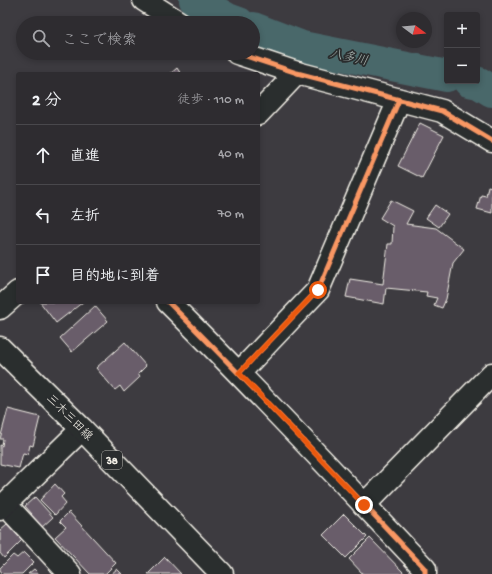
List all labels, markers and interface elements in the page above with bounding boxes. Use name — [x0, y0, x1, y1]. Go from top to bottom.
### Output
north arrow — [396, 12, 432, 48]
map controls — [444, 12, 480, 84]
button: + — [444, 12, 480, 48]
search box — [16, 16, 260, 60]
icon: search — [30, 27, 52, 49]
text: ここで検索 — [62, 32, 137, 50]
water label: 八多川 — [328, 46, 369, 70]
button: − — [444, 48, 480, 84]
text: 2 分 — [32, 92, 61, 112]
text: 徒歩 · 110 m — [178, 93, 244, 108]
icon: ahead — [32, 144, 54, 166]
text: 40 m — [218, 147, 244, 162]
text: 直進 — [70, 148, 100, 166]
icon: left — [32, 204, 54, 226]
text: 70 m — [218, 207, 244, 222]
text: 左折 — [70, 208, 100, 226]
icon: arrive — [32, 264, 54, 286]
text: 目的地に到着 — [70, 268, 160, 286]
route start — [309, 281, 327, 299]
street label: 三木三田線 — [42, 392, 95, 445]
road number: 38 — [102, 451, 122, 469]
route end — [355, 496, 373, 514]

